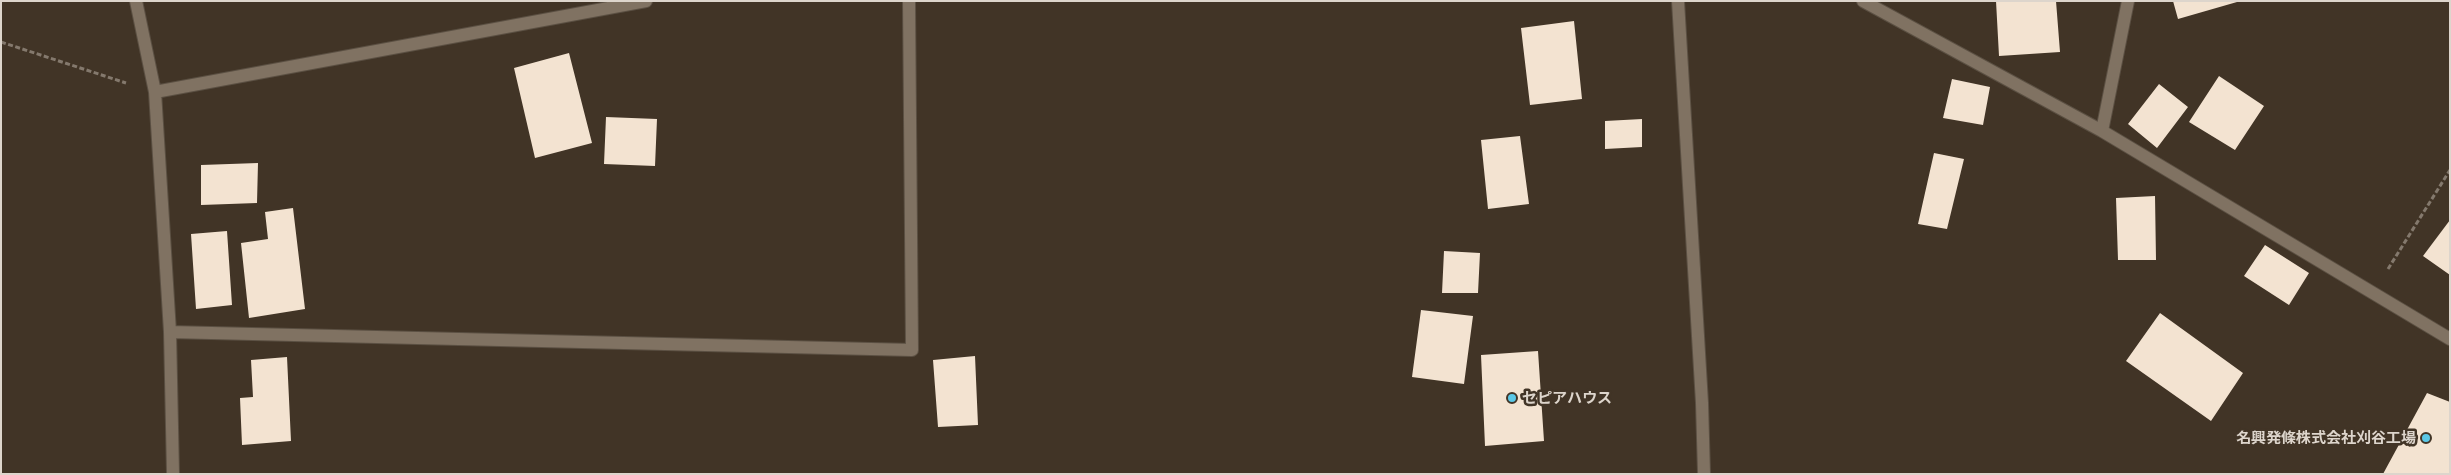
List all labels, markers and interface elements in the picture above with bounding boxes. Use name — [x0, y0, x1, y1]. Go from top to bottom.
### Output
place label: セピアハウス — [1522, 389, 1612, 407]
marker: セピアハウス — [1506, 392, 1518, 404]
place label: 名興発條株式会社刈谷工場 — [2236, 429, 2416, 447]
marker: 名興発條株式会社刈谷工場 — [2420, 432, 2432, 444]

